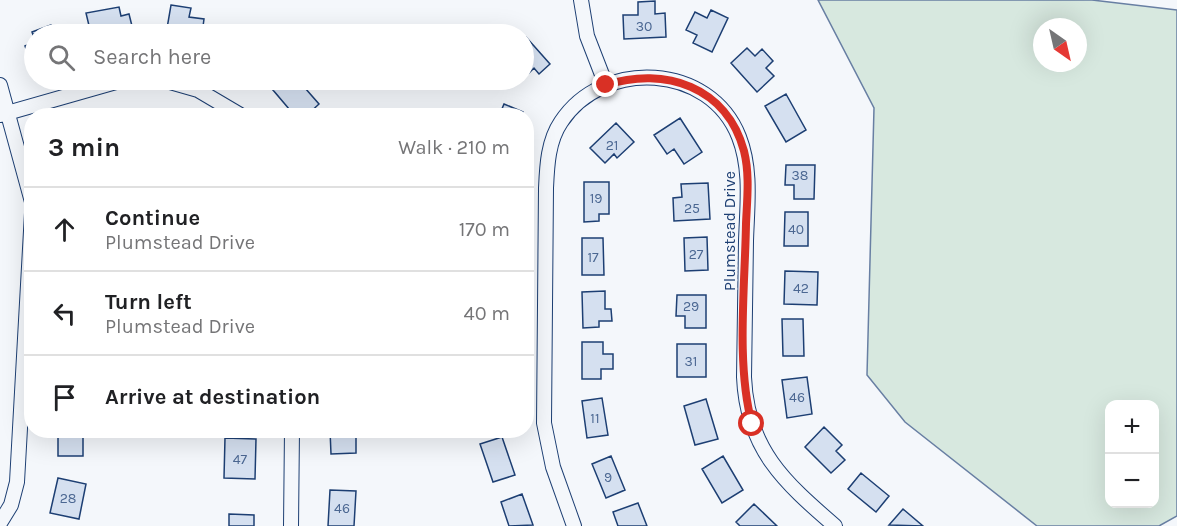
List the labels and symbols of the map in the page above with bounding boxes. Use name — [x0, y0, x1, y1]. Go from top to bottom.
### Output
house number: 30 — [636, 18, 652, 35]
north arrow — [1033, 18, 1087, 72]
route end — [592, 71, 618, 97]
house number: 21 — [606, 137, 618, 154]
house number: 38 — [792, 167, 808, 184]
street label: Plumstead Drive — [720, 171, 739, 291]
house number: 19 — [590, 190, 602, 207]
house number: 25 — [684, 200, 700, 217]
house number: 40 — [788, 221, 804, 238]
house number: 27 — [689, 246, 704, 263]
house number: 17 — [587, 249, 599, 266]
house number: 42 — [793, 280, 809, 297]
house number: 29 — [683, 298, 699, 315]
house number: 31 — [685, 353, 697, 370]
house number: 46 — [789, 389, 805, 406]
house number: 11 — [590, 410, 600, 427]
route start — [738, 410, 764, 436]
house number: 47 — [233, 451, 248, 468]
house number: 9 — [604, 469, 612, 486]
house number: 28 — [60, 490, 76, 507]
house number: 46 — [334, 500, 350, 517]

